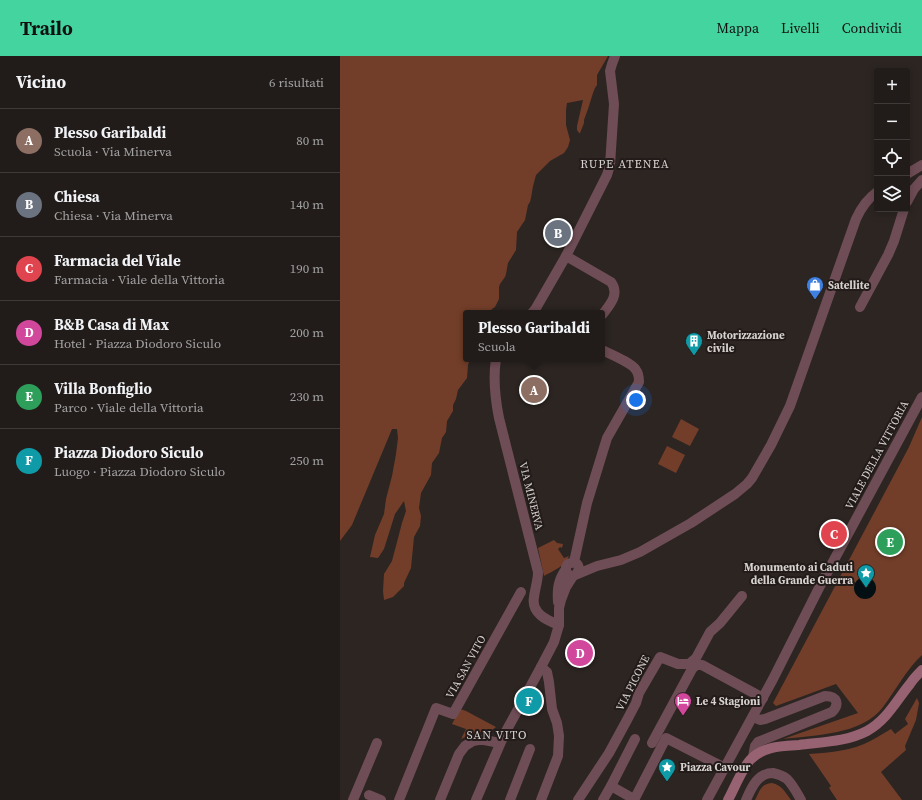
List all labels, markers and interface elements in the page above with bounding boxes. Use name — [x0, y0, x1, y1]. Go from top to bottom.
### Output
text: Trailo — [20, 15, 73, 41]
text: Mappa — [717, 18, 759, 38]
text: Livelli — [781, 18, 820, 38]
text: Condividi — [842, 18, 902, 38]
map controls — [874, 68, 910, 212]
button: + — [874, 68, 910, 104]
text: Vicino — [16, 70, 66, 94]
text: 6 risultati — [269, 74, 324, 91]
button: − — [874, 104, 910, 140]
text: Plesso Garibaldi — [54, 122, 166, 143]
text: A — [25, 132, 33, 149]
text: 80 m — [296, 132, 324, 149]
button: locate — [874, 140, 910, 176]
text: Scuola · Via Minerva — [54, 143, 172, 160]
district label: RUPE ATENEA — [580, 156, 670, 172]
button: layers — [874, 176, 910, 212]
text: Chiesa — [54, 186, 100, 207]
text: B — [25, 196, 33, 213]
text: 140 m — [290, 196, 324, 213]
text: Chiesa · Via Minerva — [54, 207, 173, 224]
pin: B — [545, 218, 571, 248]
text: Farmacia del Viale — [54, 250, 181, 271]
text: C — [25, 260, 33, 277]
text: 190 m — [290, 260, 324, 277]
text: Farmacia · Viale della Vittoria — [54, 271, 225, 288]
shop icon: Satellite — [805, 275, 825, 300]
place label: Satellite — [828, 278, 870, 293]
popup — [463, 310, 605, 362]
text: B&B Casa di Max — [54, 314, 169, 335]
text: Plesso Garibaldi — [478, 317, 590, 338]
text: D — [24, 324, 34, 341]
text: 200 m — [290, 324, 324, 341]
place label: Motorizzazione civile — [707, 328, 785, 356]
building icon: Motorizzazione civile — [684, 331, 704, 356]
text: Hotel · Piazza Diodoro Siculo — [54, 335, 221, 352]
text: Scuola — [478, 338, 516, 355]
pin: A — [521, 375, 547, 405]
text: Villa Bonfiglio — [54, 378, 152, 399]
text: E — [25, 388, 33, 405]
text: 230 m — [290, 388, 324, 405]
your location — [626, 390, 646, 410]
street label: VIALE DELLA VITTORIA — [842, 397, 912, 512]
text: Parco · Viale della Vittoria — [54, 399, 204, 416]
text: Piazza Diodoro Siculo — [54, 442, 204, 463]
text: F — [25, 452, 33, 469]
text: 250 m — [290, 452, 324, 469]
street label: VIA MINERVA — [515, 460, 547, 532]
text: Luogo · Piazza Diodoro Siculo — [54, 463, 225, 480]
pin: C — [821, 519, 847, 549]
pin: E — [877, 527, 903, 557]
place label: Monumento ai Caduti della Grande Guerra — [744, 560, 854, 588]
place icon: Monumento ai Caduti della Grande Guerra — [856, 563, 876, 588]
street label: VIA SAN VITO — [442, 633, 490, 701]
pin: D — [567, 638, 593, 668]
street label: VIA PICONE — [613, 652, 654, 713]
pin: F — [516, 686, 542, 716]
hotel icon: Le 4 Stagioni — [673, 691, 693, 716]
place label: Le 4 Stagioni — [696, 694, 761, 709]
district label: SAN VITO — [466, 727, 528, 743]
place icon: Piazza Cavour — [657, 757, 677, 782]
place label: Piazza Cavour — [680, 760, 751, 775]

